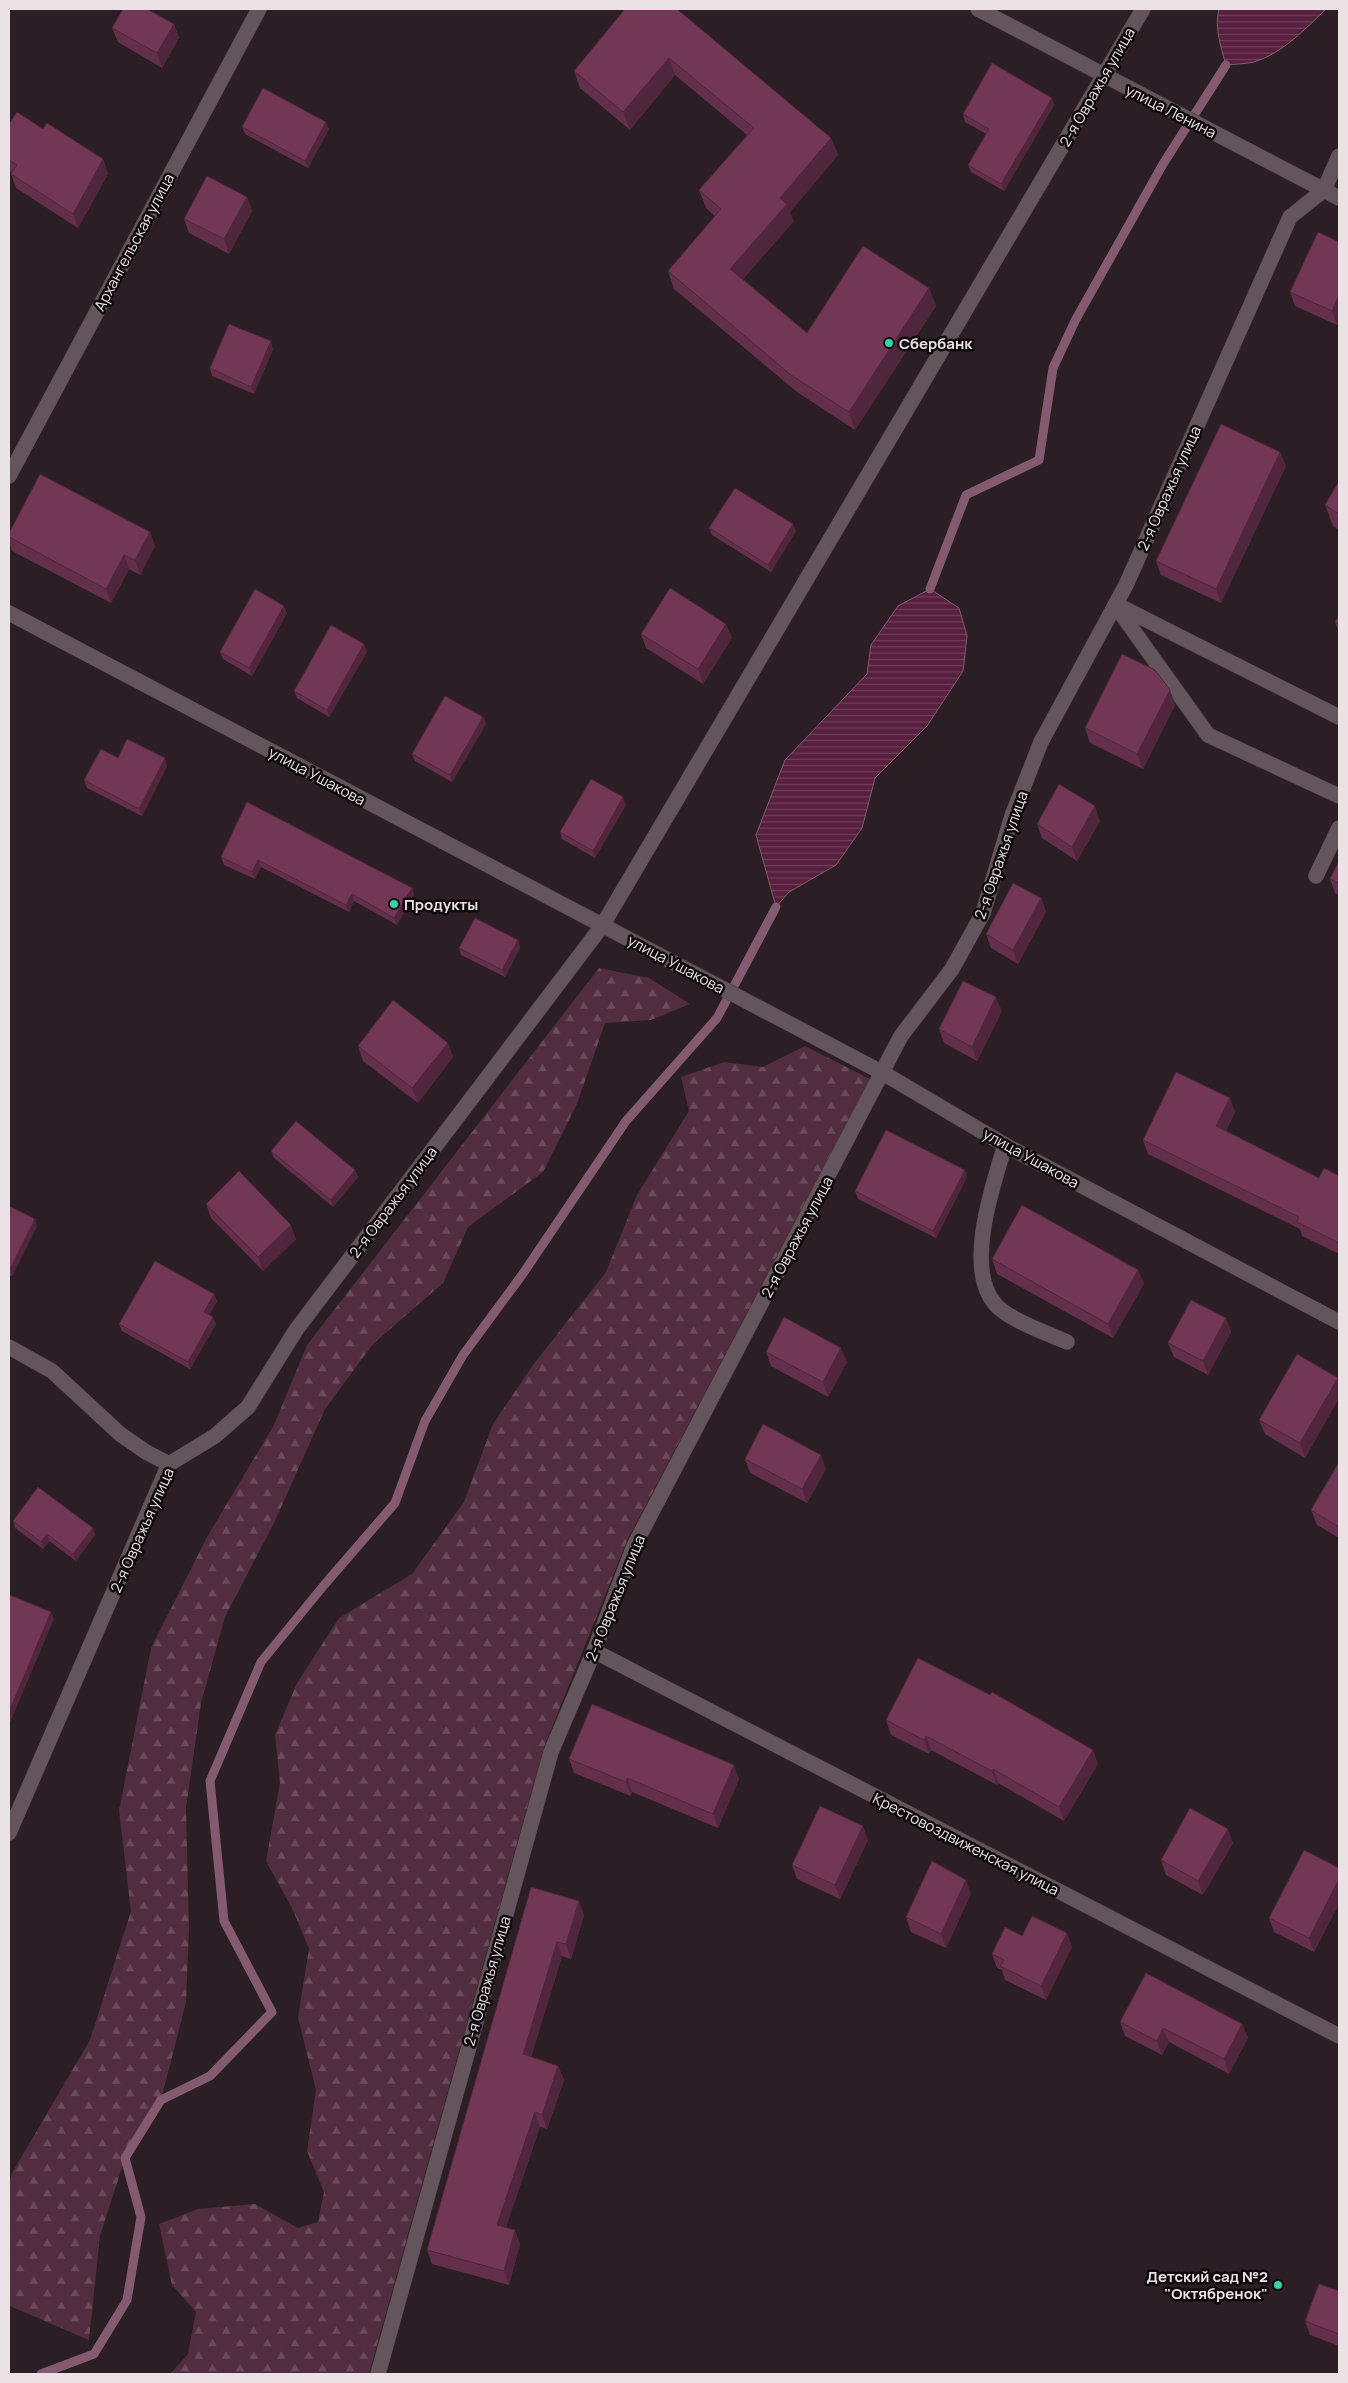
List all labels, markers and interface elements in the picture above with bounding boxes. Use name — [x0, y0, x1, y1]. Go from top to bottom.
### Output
street label: 2-я Овражья улица — [1054, 24, 1140, 150]
street label: улица Ленина — [1122, 79, 1220, 143]
street label: Архангельская улица — [89, 170, 179, 314]
place label: Сбербанк — [899, 333, 973, 354]
marker: Сбербанк — [883, 337, 895, 349]
street label: 2-я Овражья улица — [1132, 422, 1206, 554]
street label: улица Ушакова — [265, 742, 369, 810]
street label: 2-я Овражья улица — [969, 788, 1033, 922]
place label: Продукты — [404, 894, 478, 915]
marker: Продукты — [388, 898, 400, 910]
street label: улица Ушакова — [624, 930, 728, 998]
street label: улица Ушакова — [979, 1123, 1083, 1193]
street label: 2-я Овражья улица — [344, 1142, 442, 1262]
street label: 2-я Овражья улица — [756, 1173, 838, 1301]
street label: 2-я Овражья улица — [105, 1464, 179, 1596]
street label: 2-я Овражья улица — [580, 1532, 650, 1664]
street label: Крестовоздвиженская улица — [869, 1788, 1063, 1900]
street label: 2-я Овражья улица — [458, 1914, 516, 2048]
place label: Детский сад №2 "Октябренок" — [1147, 2266, 1268, 2304]
marker: Детский сад №2 "Октябренок" — [1272, 2279, 1284, 2291]

